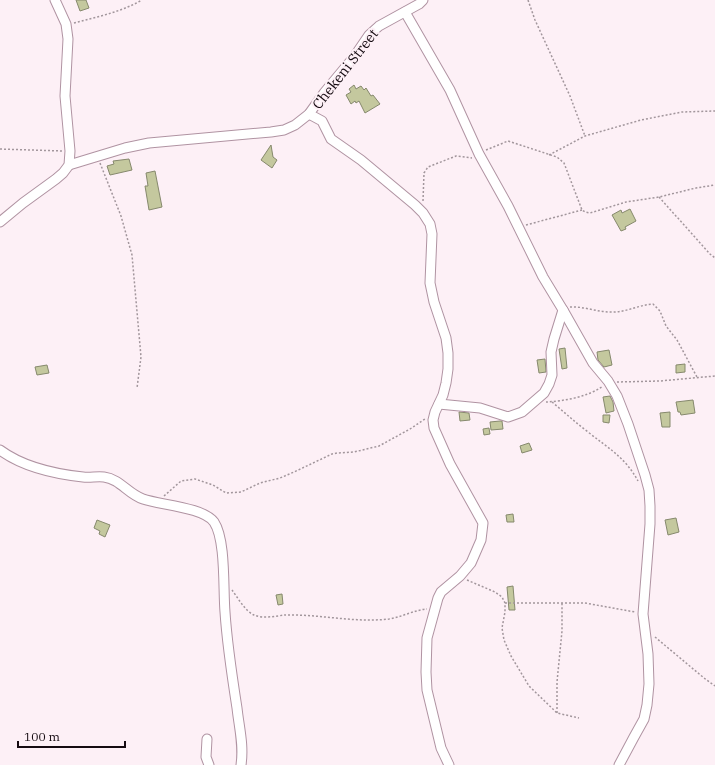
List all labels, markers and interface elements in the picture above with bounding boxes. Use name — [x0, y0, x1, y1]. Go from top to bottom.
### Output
street label: Chekeni Street — [308, 25, 382, 113]
scale bar — [18, 723, 125, 749]
text: 100 m — [24, 729, 60, 744]

